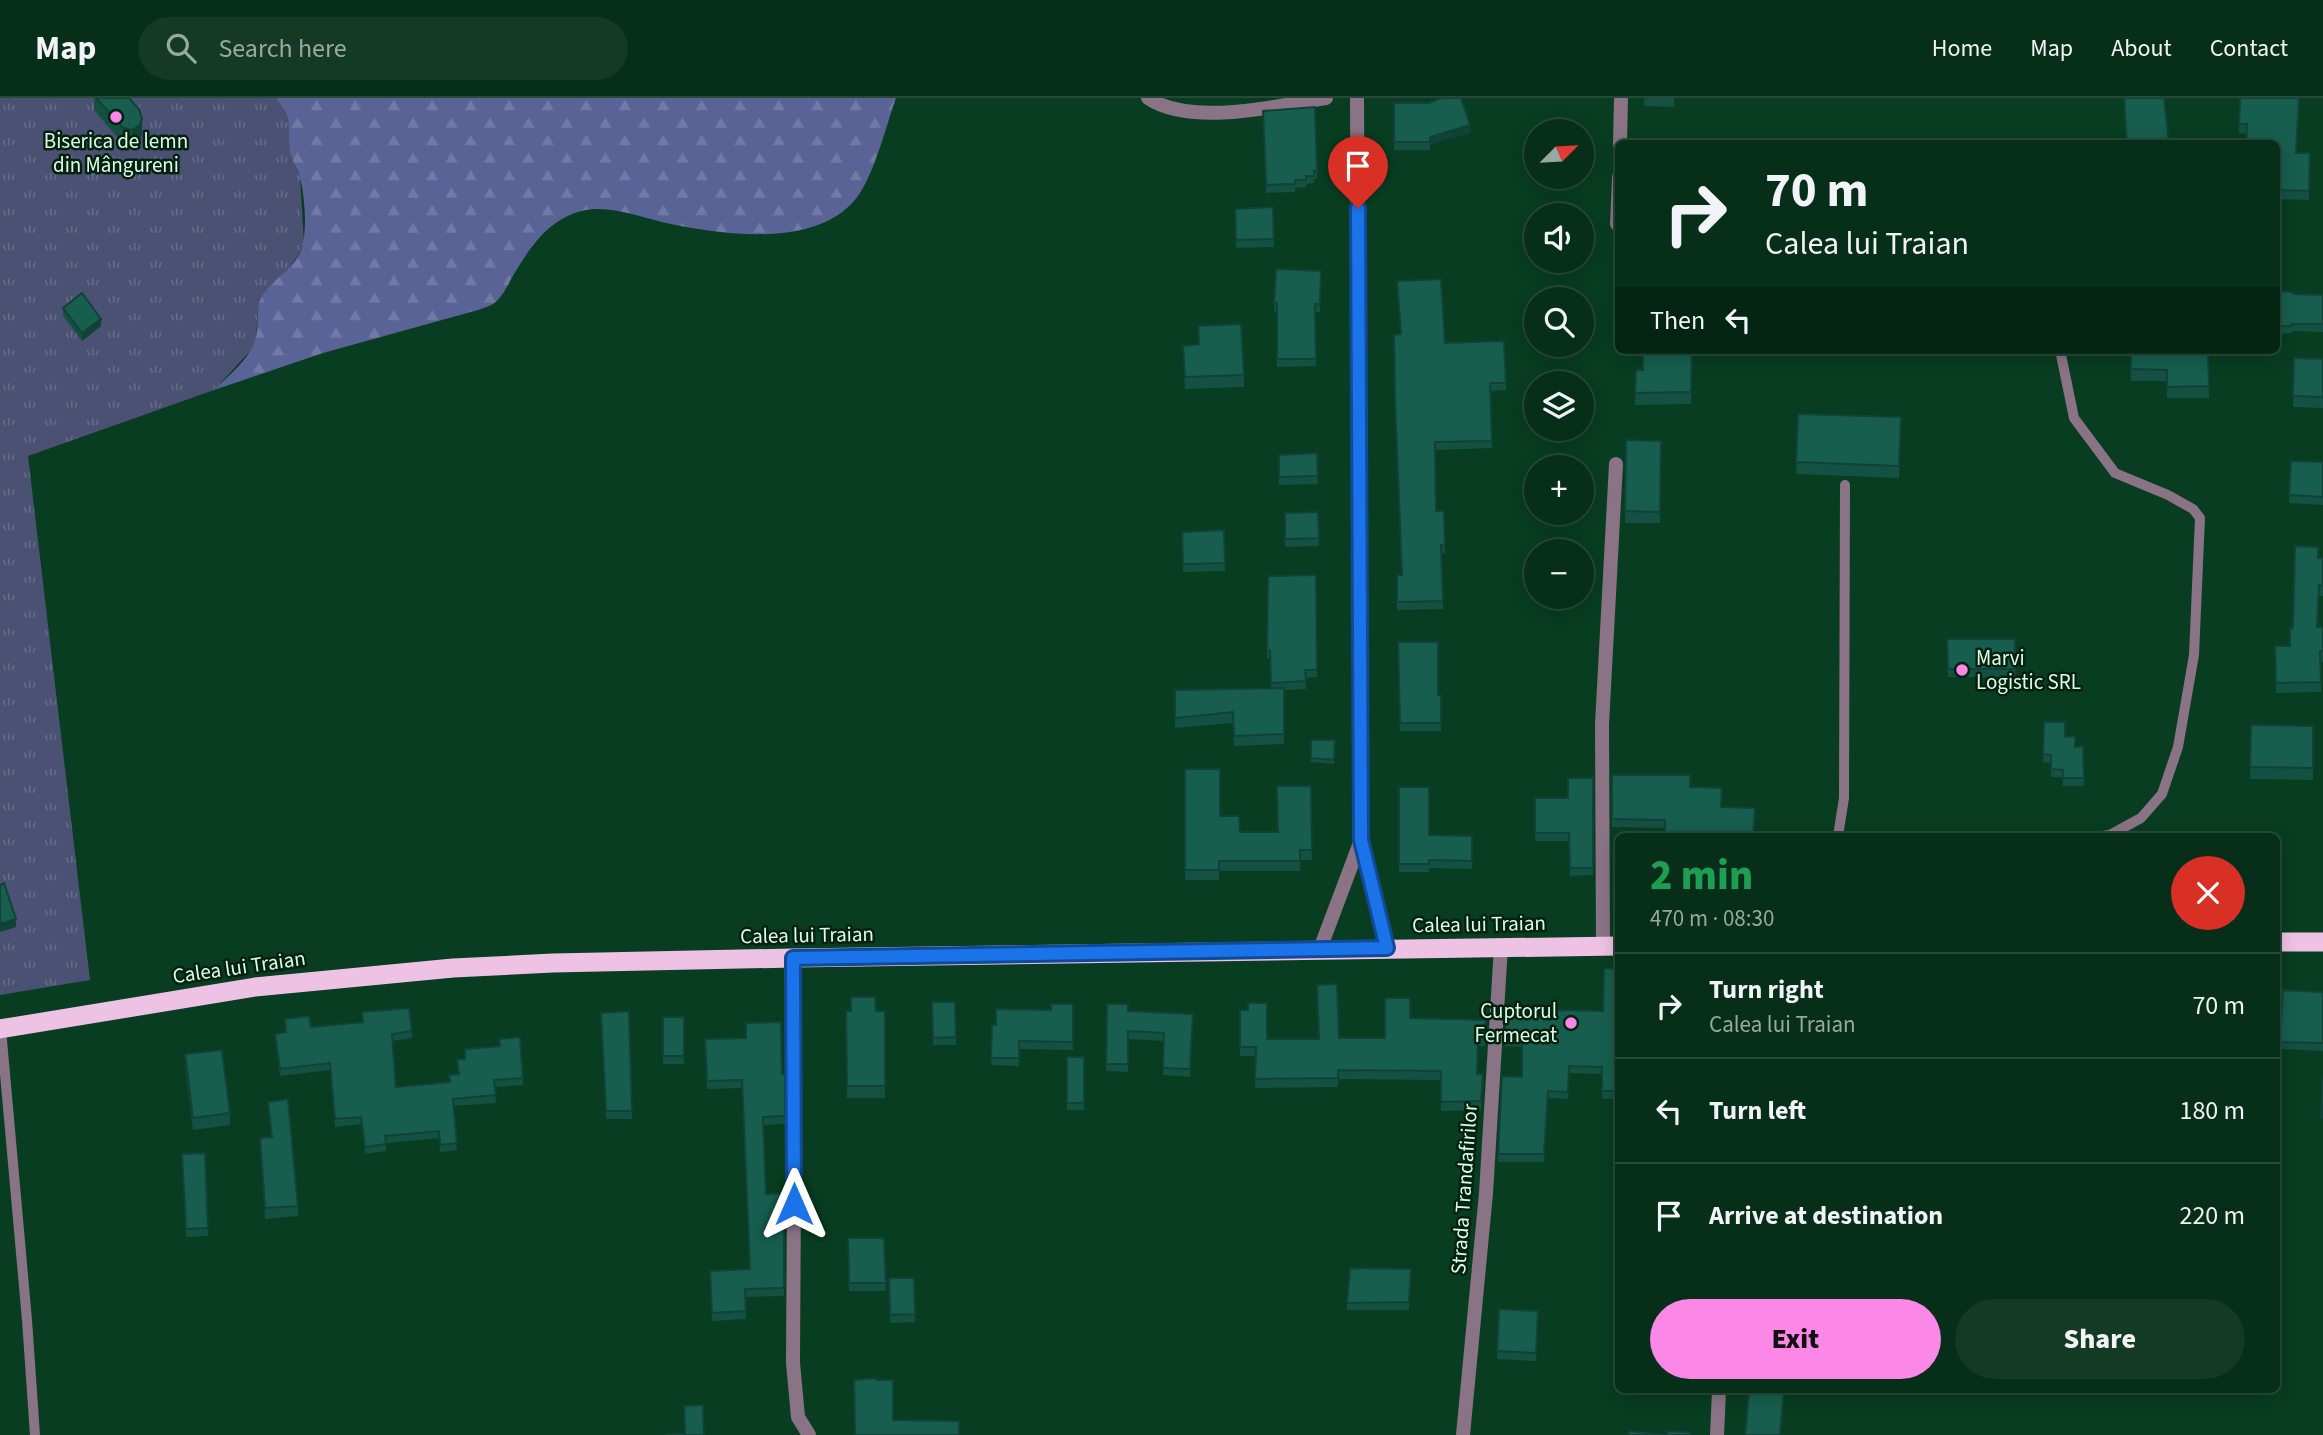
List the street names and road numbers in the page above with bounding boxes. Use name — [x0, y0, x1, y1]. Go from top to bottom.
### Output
street label: Calea lui Traian — [1412, 908, 1546, 940]
street label: Calea lui Traian — [740, 919, 874, 951]
street label: Calea lui Traian — [171, 943, 307, 991]
street label: Strada Trandafirilor — [1443, 1102, 1485, 1275]

